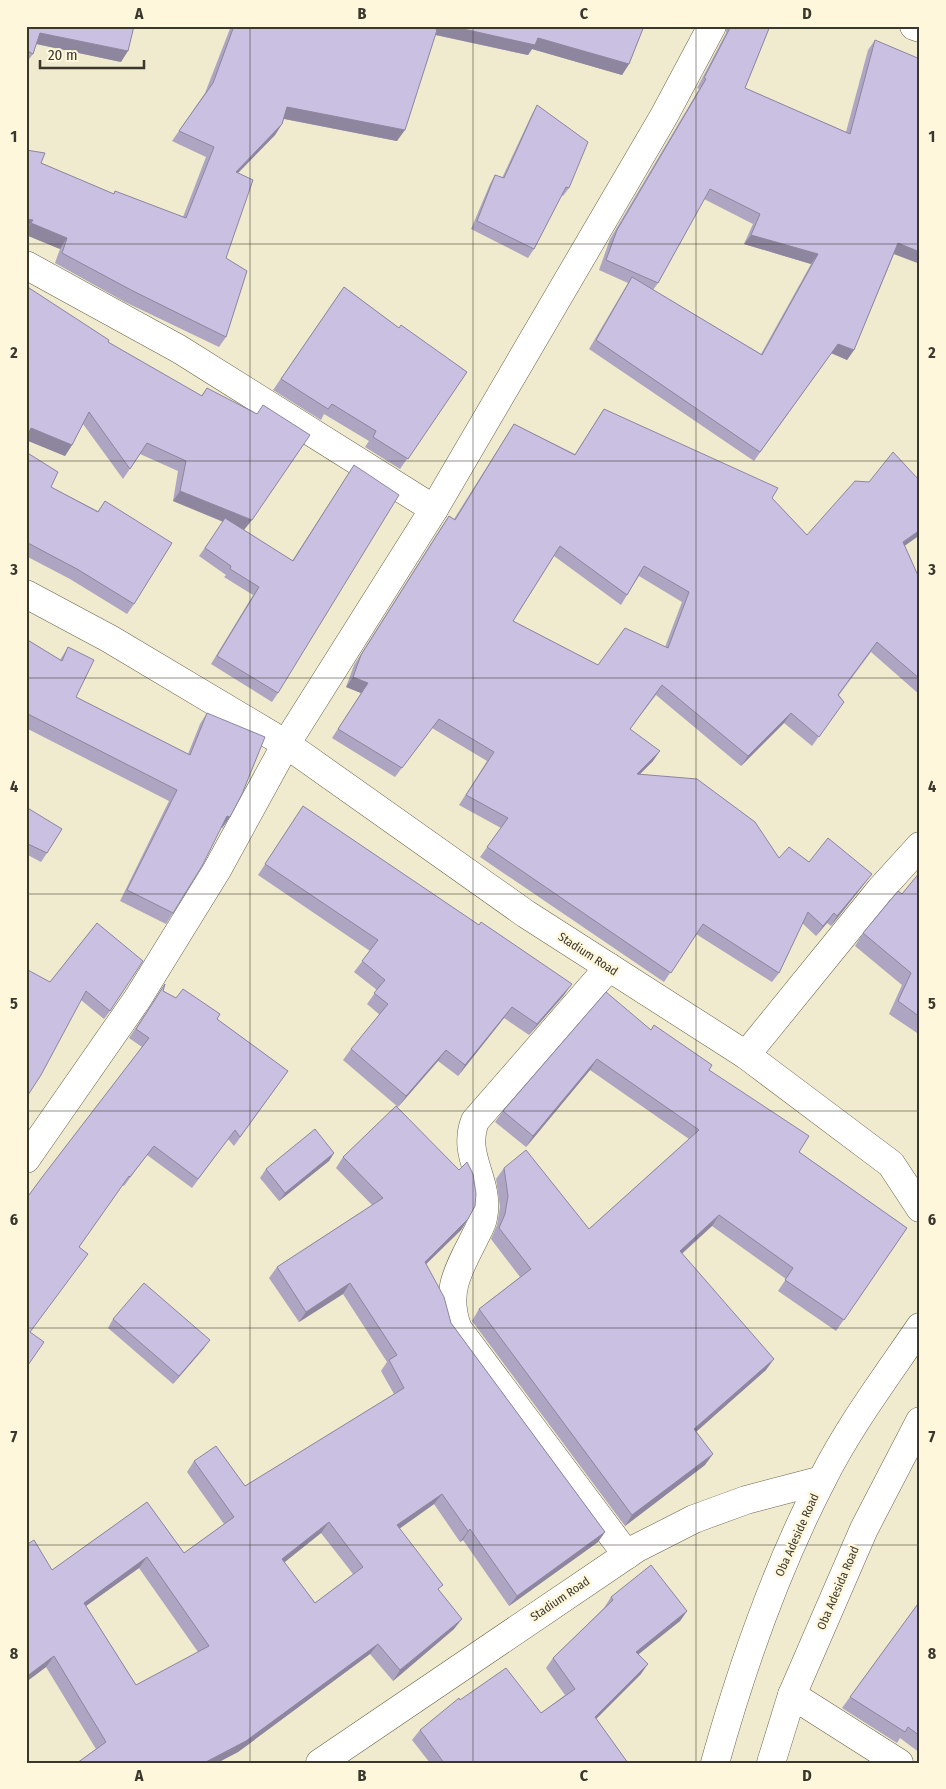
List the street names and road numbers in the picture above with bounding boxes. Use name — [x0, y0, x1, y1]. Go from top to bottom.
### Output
street label: Stadium Road — [556, 930, 620, 978]
street label: Oba Adeside Road — [772, 1491, 822, 1579]
street label: Oba Adesida Road — [814, 1544, 862, 1632]
street label: Stadium Road — [528, 1574, 592, 1624]

